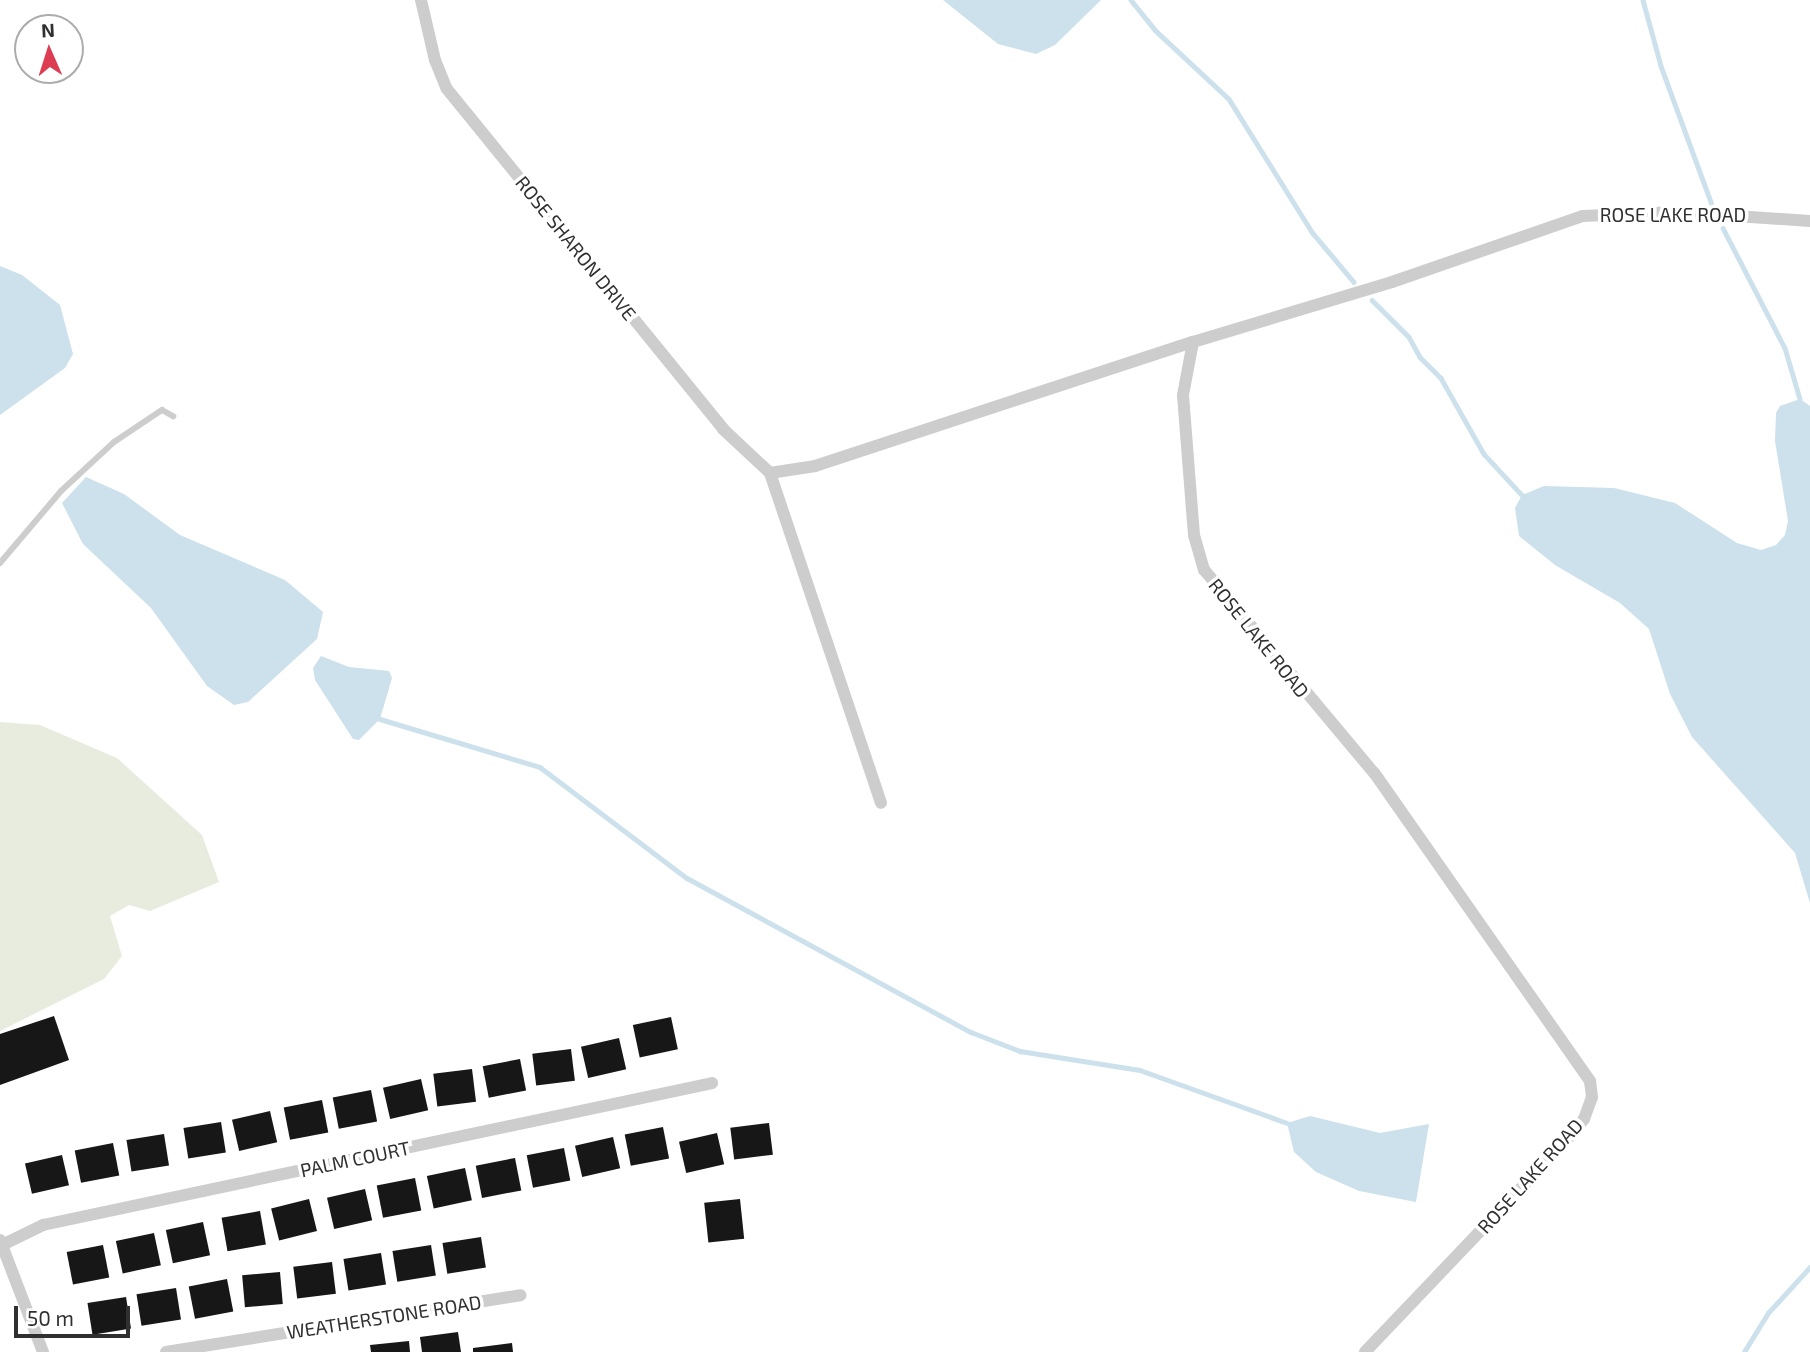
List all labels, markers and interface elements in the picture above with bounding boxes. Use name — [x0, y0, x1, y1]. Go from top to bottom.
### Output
north arrow — [14, 14, 84, 84]
text: N — [41, 18, 55, 41]
street label: ROSE SHARON DRIVE — [511, 171, 641, 325]
street label: ROSE LAKE ROAD — [1600, 204, 1746, 226]
street label: ROSE LAKE ROAD — [1204, 574, 1314, 702]
street label: ROSE LAKE ROAD — [1473, 1114, 1587, 1238]
street label: PALM COURT — [298, 1136, 412, 1182]
street label: WEATHERSTONE ROAD — [285, 1290, 483, 1344]
scale bar — [18, 1292, 133, 1336]
text: 50 m — [27, 1305, 74, 1330]

